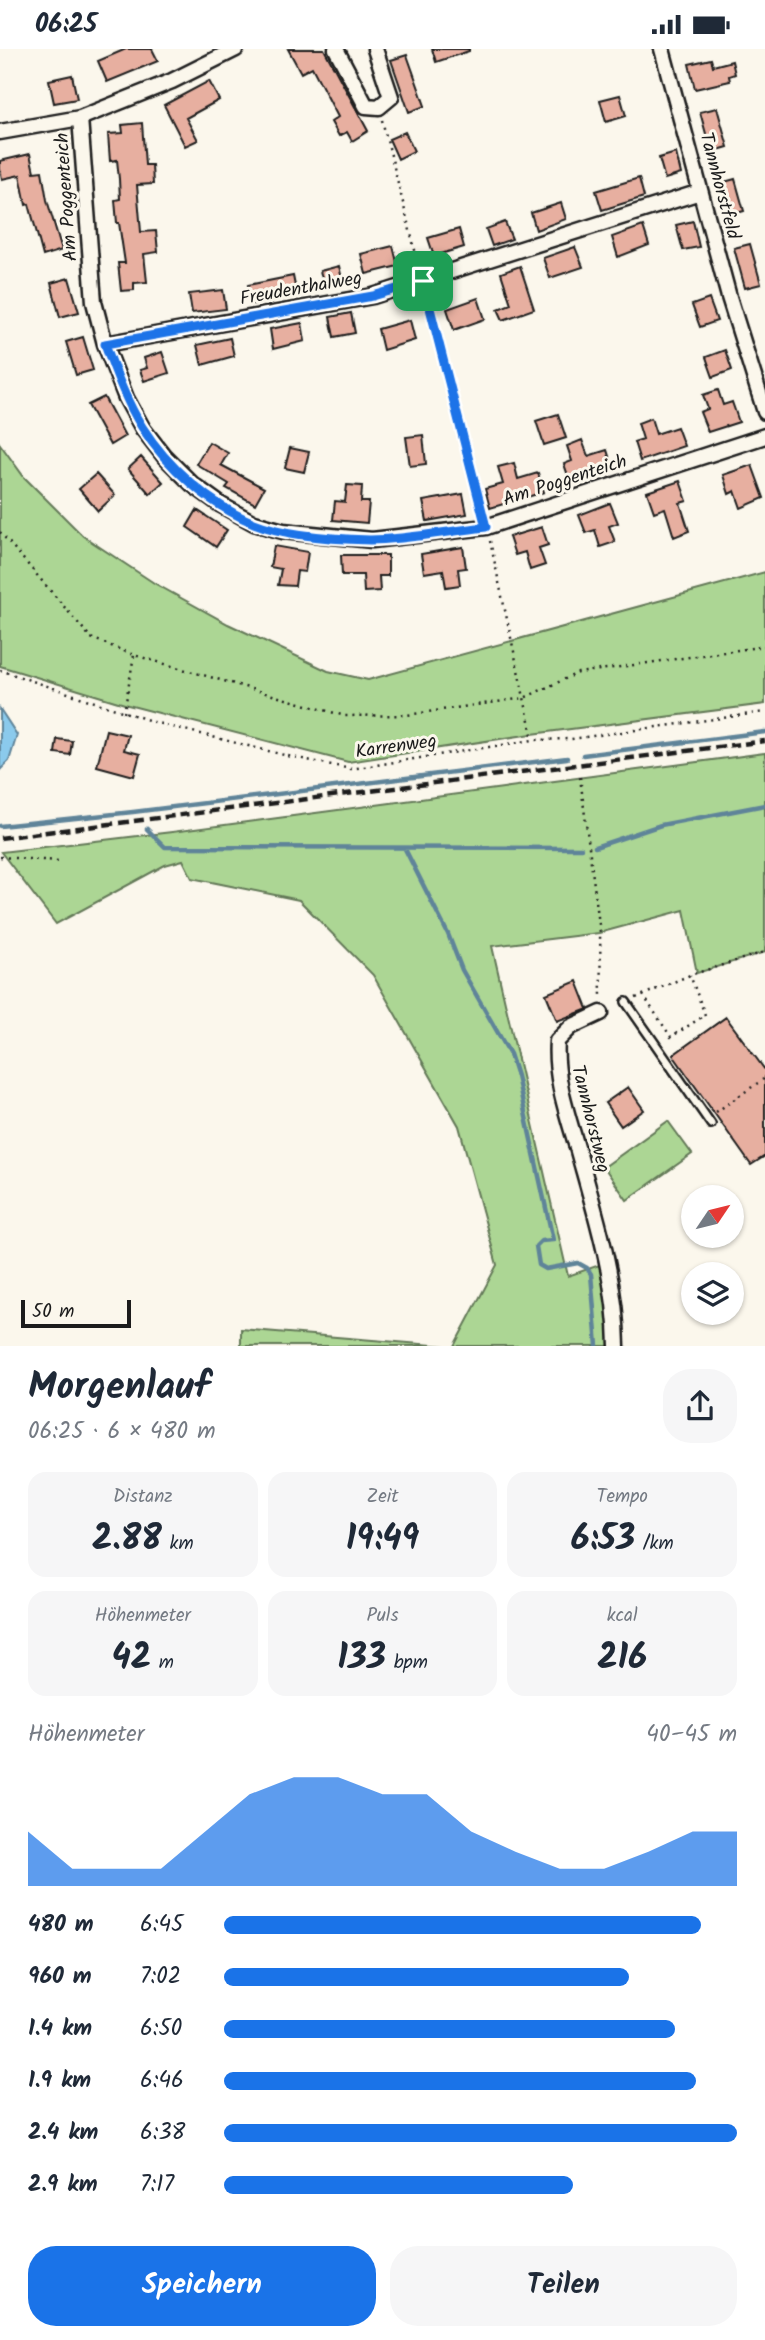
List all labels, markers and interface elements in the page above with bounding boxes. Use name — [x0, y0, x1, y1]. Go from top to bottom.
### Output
text: 06:25 — [35, 4, 97, 46]
street label: Tannhorstfeld — [690, 129, 748, 243]
street label: Am Poggenteich — [48, 132, 86, 262]
pin — [393, 251, 453, 311]
icon: arrive — [404, 262, 442, 300]
street label: Freudenthalweg — [238, 264, 364, 314]
street label: Am Poggenteich — [499, 447, 631, 515]
street label: Karrenweg — [353, 726, 439, 768]
street label: Tannhorstweg — [562, 1062, 618, 1176]
north arrow — [681, 1185, 744, 1248]
map controls — [681, 1185, 744, 1325]
button: layers — [681, 1262, 744, 1325]
scale bar — [21, 1297, 131, 1329]
text: 50 m — [32, 1297, 74, 1327]
text: Morgenlauf — [28, 1358, 210, 1418]
button: share — [663, 1369, 737, 1443]
text: 06:25 · 6 × 480 m — [28, 1414, 216, 1450]
text: Distanz — [113, 1482, 173, 1512]
text: Zeit — [366, 1482, 399, 1512]
text: Tempo — [596, 1482, 648, 1512]
text: 2.88 — [92, 1512, 162, 1568]
text: 19:49 — [346, 1512, 419, 1568]
text: 6:53 — [571, 1512, 635, 1568]
text: km — [162, 1529, 194, 1559]
text: /km — [635, 1529, 674, 1559]
text: Höhenmeter — [95, 1601, 191, 1631]
text: Puls — [366, 1601, 399, 1631]
text: kcal — [607, 1601, 638, 1631]
text: 42 — [112, 1631, 151, 1687]
text: 133 — [337, 1631, 386, 1687]
text: 216 — [597, 1631, 647, 1687]
text: m — [151, 1648, 174, 1678]
text: bpm — [386, 1648, 428, 1678]
text: Höhenmeter — [28, 1717, 144, 1753]
text: 40–45 m — [646, 1717, 737, 1753]
text: 480 m — [28, 1907, 94, 1943]
text: 6:45 — [140, 1907, 183, 1943]
text: 960 m — [28, 1959, 92, 1995]
text: 7:02 — [140, 1959, 181, 1995]
text: 1.4 km — [28, 2011, 92, 2047]
text: 6:50 — [140, 2011, 182, 2047]
text: 1.9 km — [28, 2063, 91, 2099]
text: 6:46 — [140, 2063, 184, 2099]
text: 2.4 km — [28, 2115, 98, 2151]
text: 6:38 — [140, 2115, 185, 2151]
text: 2.9 km — [28, 2167, 98, 2203]
text: 7:17 — [140, 2167, 174, 2203]
button: Speichern — [28, 2246, 376, 2326]
button: Teilen — [390, 2246, 737, 2326]

